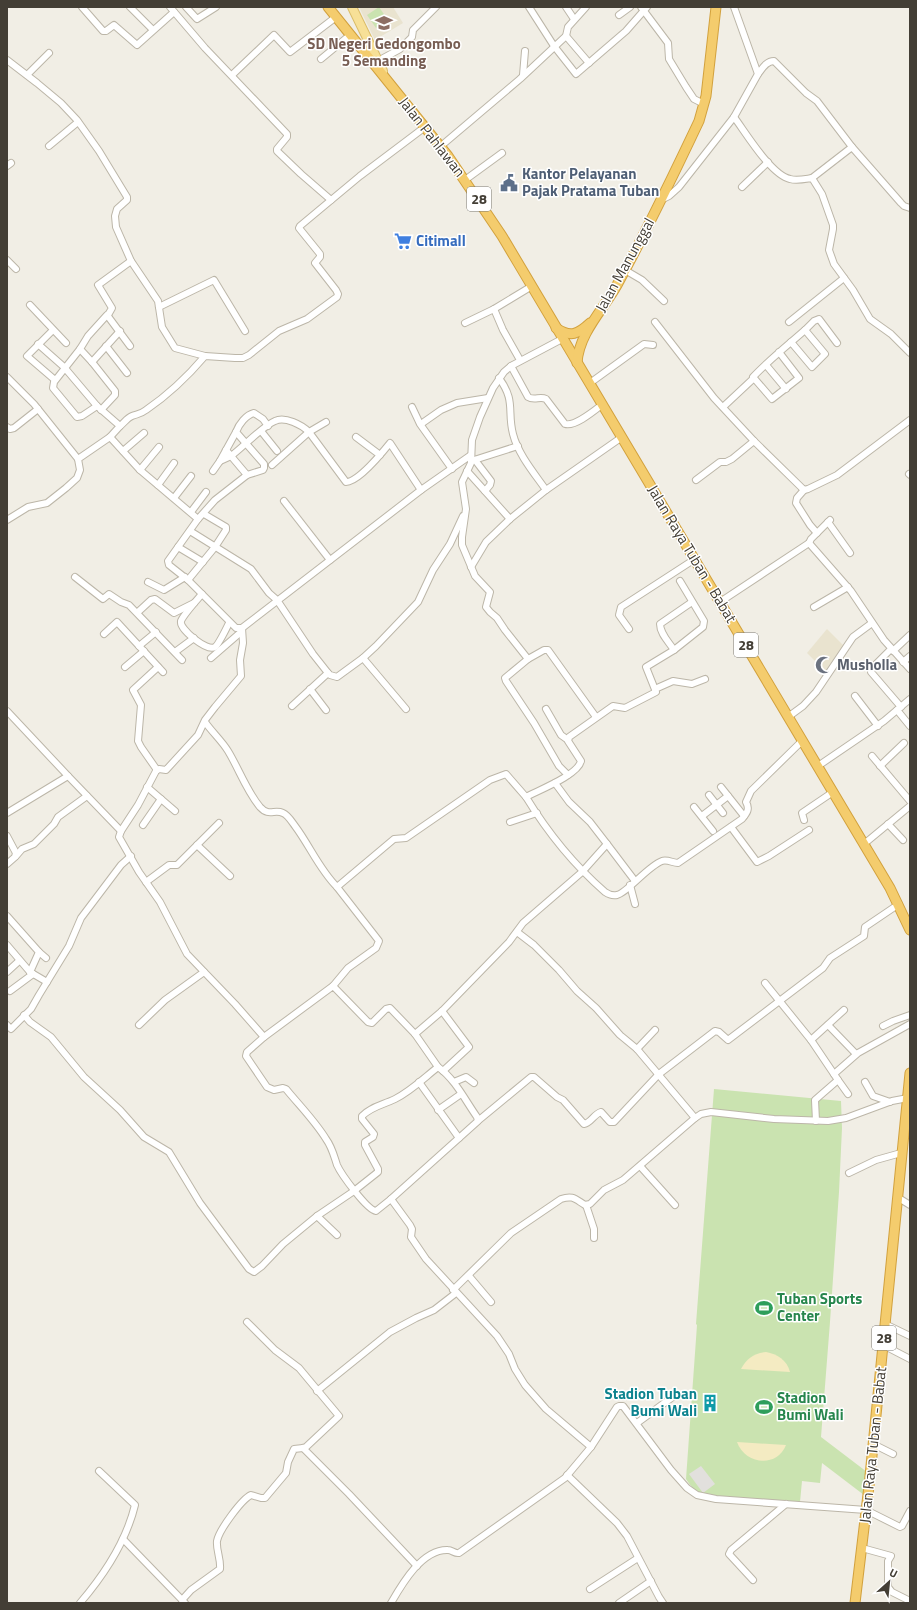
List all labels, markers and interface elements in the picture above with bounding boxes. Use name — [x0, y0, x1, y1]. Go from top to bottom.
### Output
school or university icon: SD Negeri Gedongombo 5 Semanding — [374, 13, 394, 33]
place label: SD Negeri Gedongombo 5 Semanding — [307, 32, 461, 72]
street label: Jalan Pahlawan — [394, 92, 471, 182]
place label: Kantor Pelayanan Pajak Pratama Tuban — [522, 162, 659, 202]
public building icon: Kantor Pelayanan Pajak Pratama Tuban — [499, 173, 519, 193]
road number: 28 — [467, 187, 491, 211]
street label: Jalan Manunggal — [589, 213, 660, 316]
place label: Citimall — [416, 229, 466, 252]
supermarket icon: Citimall — [393, 231, 413, 251]
street label: Jalan Raya Tuban - Babat — [642, 480, 743, 628]
road number: 28 — [734, 633, 758, 657]
place label: Musholla — [837, 653, 898, 676]
mosque icon: Musholla — [814, 655, 834, 675]
place label: Tuban Sports Center — [777, 1287, 862, 1327]
sports icon: Tuban Sports Center — [754, 1298, 774, 1318]
road number: 28 — [872, 1326, 896, 1350]
street label: Jalan Raya Tuban - Babat — [853, 1365, 892, 1524]
place label: Stadion Tuban Bumi Wali — [605, 1382, 697, 1422]
place label: Stadion Bumi Wali — [777, 1386, 844, 1426]
building icon: Stadion Tuban Bumi Wali — [700, 1393, 720, 1413]
sports icon: Stadion Bumi Wali — [754, 1397, 774, 1417]
north arrow — [869, 1562, 909, 1602]
text: U — [887, 1564, 900, 1582]

